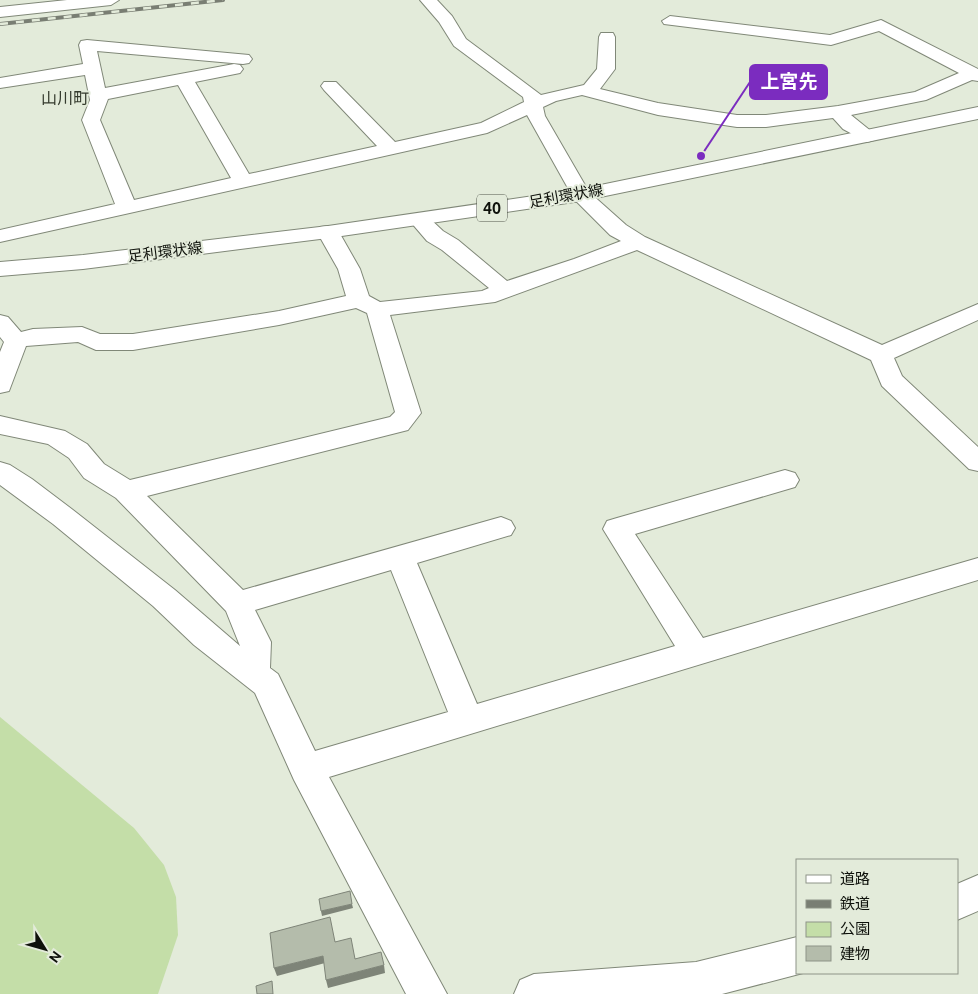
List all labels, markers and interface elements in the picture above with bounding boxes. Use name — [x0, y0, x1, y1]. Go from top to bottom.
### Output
callout: 上宮先 — [750, 65, 827, 99]
text: 上宮先 — [760, 70, 818, 92]
district label: 山川町 — [41, 89, 89, 107]
street label: 足利環状線 — [527, 181, 604, 210]
road number: 40 — [477, 194, 507, 222]
street label: 足利環状線 — [127, 238, 203, 265]
legend — [796, 859, 958, 974]
text: 道路 — [840, 870, 870, 887]
text: 鉄道 — [840, 895, 870, 912]
text: 公園 — [840, 920, 870, 937]
north arrow — [20, 924, 70, 974]
text: 建物 — [840, 945, 870, 962]
text: N — [46, 948, 65, 966]

